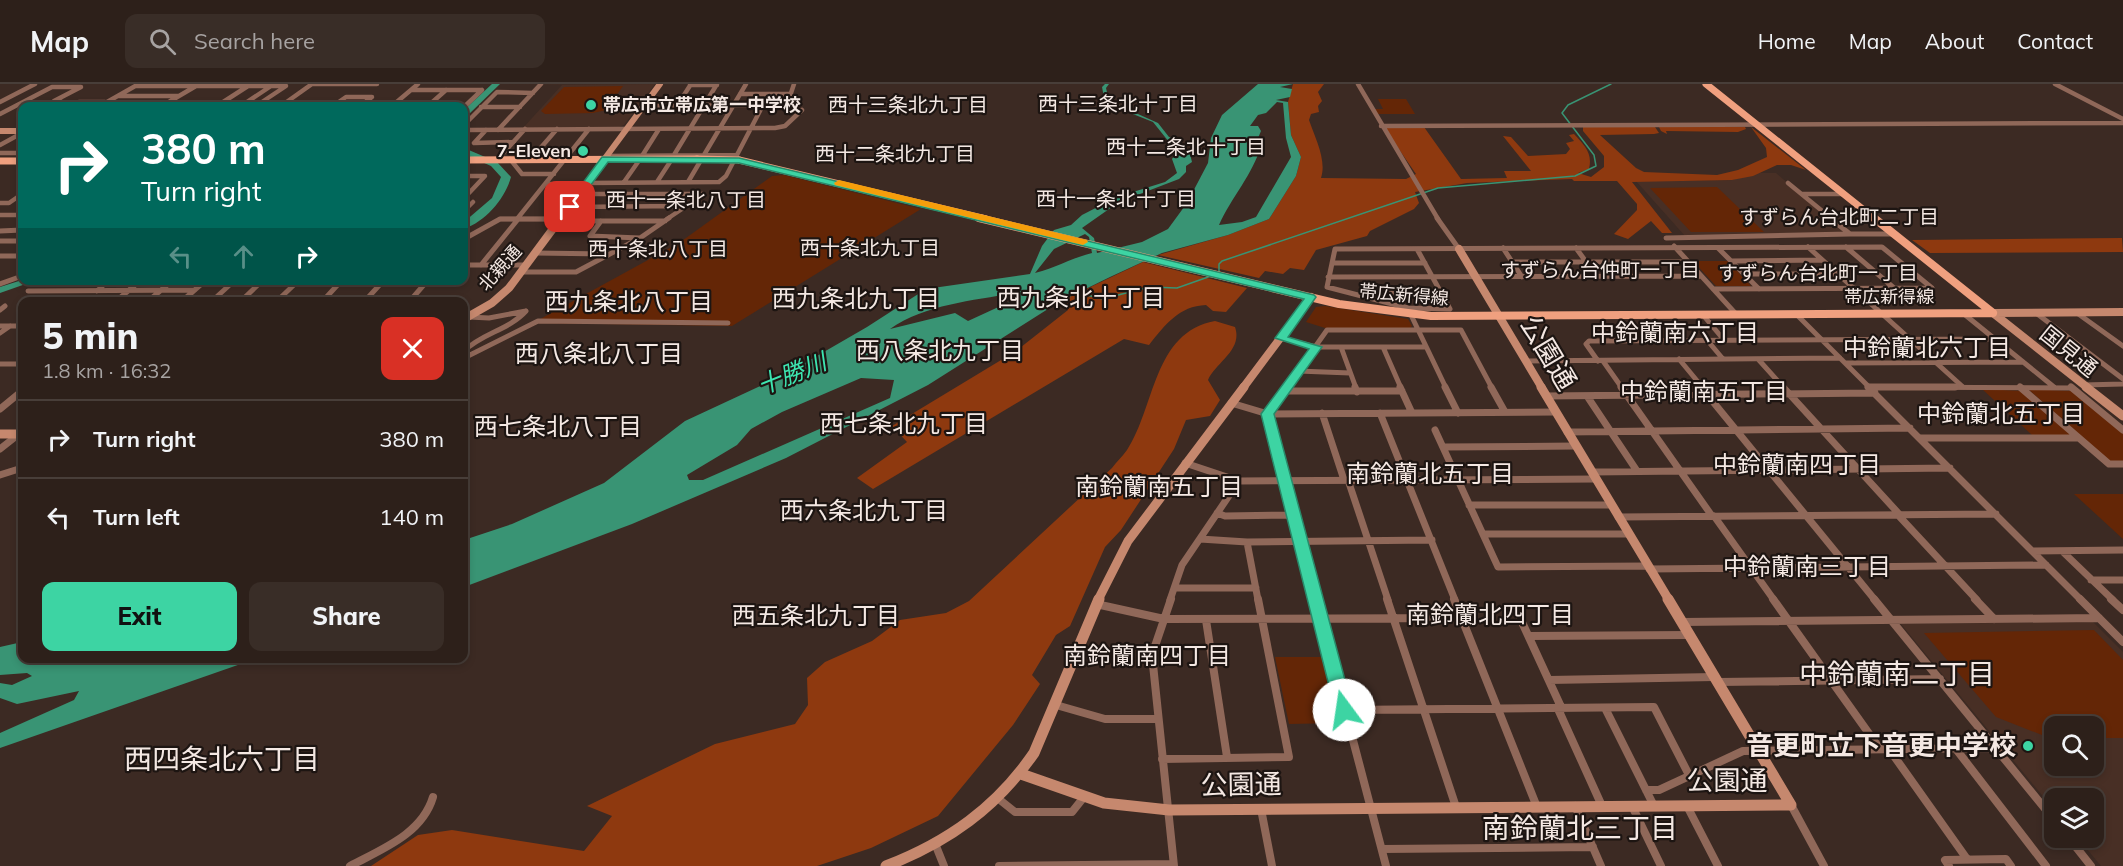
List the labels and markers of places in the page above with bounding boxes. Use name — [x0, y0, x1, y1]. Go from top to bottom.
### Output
place label: 帯広市立帯広第一中学校 — [603, 93, 801, 116]
marker: 帯広市立帯広第一中学校 — [584, 98, 598, 112]
place label: 7-Eleven — [497, 139, 571, 162]
marker: 7-Eleven — [576, 144, 590, 158]
pin — [544, 181, 595, 232]
place label: 音更町立下音更中学校 — [1746, 728, 2016, 762]
marker: 音更町立下音更中学校 — [2021, 739, 2035, 753]

